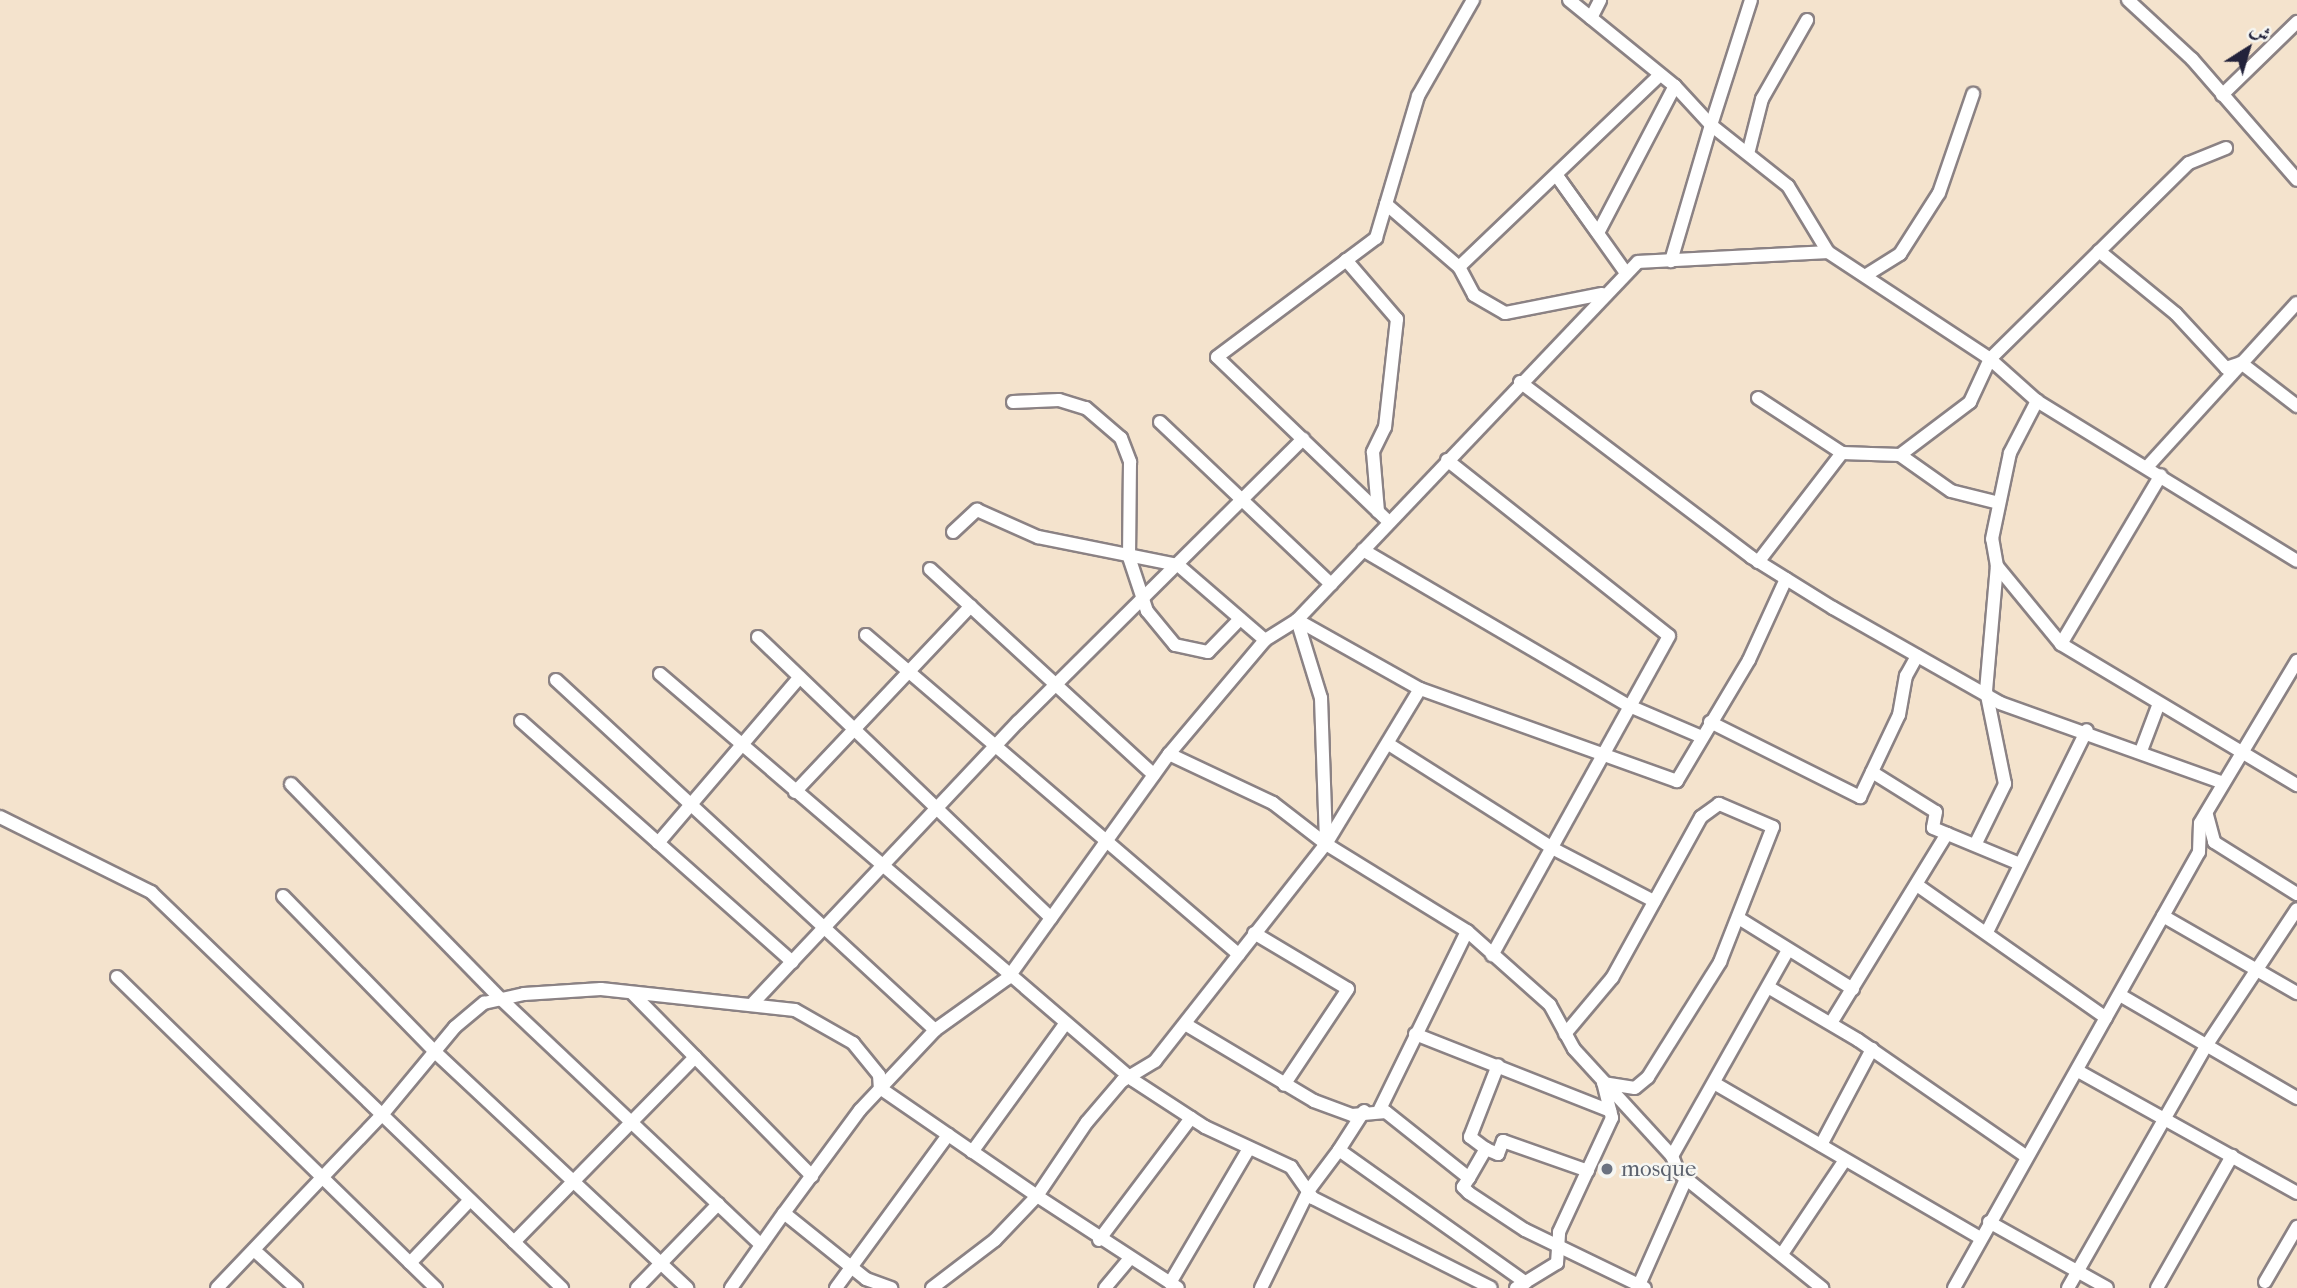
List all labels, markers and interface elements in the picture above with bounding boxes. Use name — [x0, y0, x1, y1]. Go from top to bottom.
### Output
north arrow — [2213, 14, 2283, 84]
text: ش — [2246, 18, 2275, 47]
place label: mosque — [1621, 1155, 1696, 1183]
marker: mosque — [1599, 1161, 1615, 1177]

